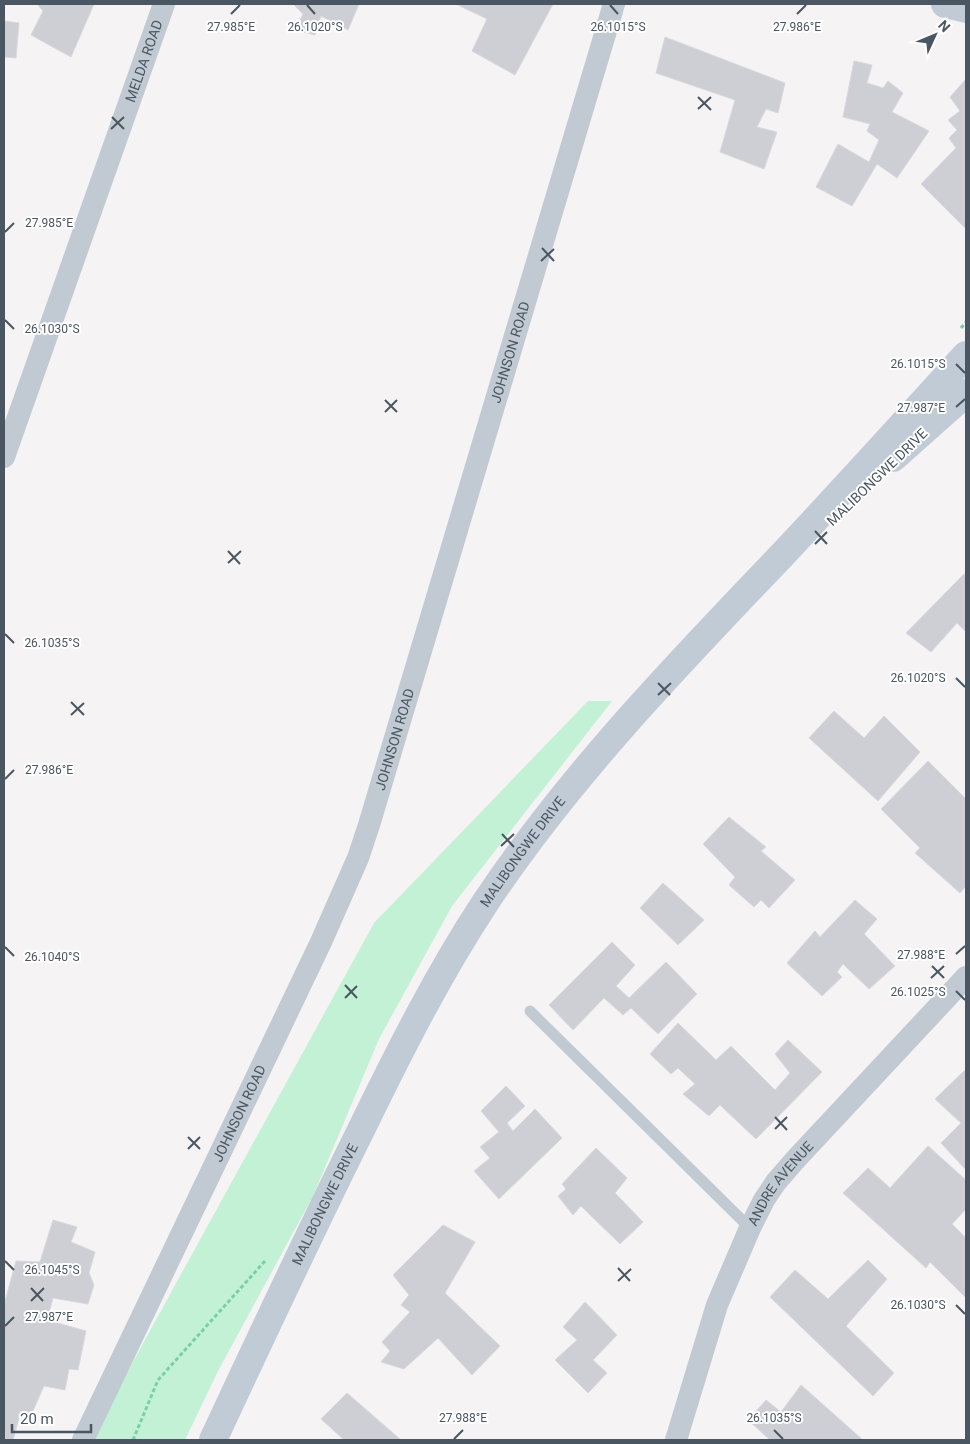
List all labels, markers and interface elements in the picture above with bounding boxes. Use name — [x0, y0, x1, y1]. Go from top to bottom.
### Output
north arrow — [910, 10, 960, 60]
text: N — [935, 17, 954, 35]
street label: MELDA ROAD — [122, 18, 166, 104]
text: 27.985°E — [207, 20, 255, 34]
text: 26.1020°S — [287, 20, 343, 34]
text: 26.1015°S — [590, 20, 646, 34]
text: 27.986°E — [773, 20, 821, 34]
text: 27.985°E — [25, 216, 73, 230]
street label: JOHNSON ROAD — [487, 299, 533, 405]
text: 26.1030°S — [24, 322, 80, 336]
text: 26.1015°S — [890, 357, 946, 371]
text: 27.987°E — [897, 401, 945, 415]
street label: MALIBONGWE DRIVE — [824, 425, 930, 529]
text: 26.1035°S — [24, 636, 80, 650]
text: 26.1020°S — [890, 671, 946, 685]
street label: JOHNSON ROAD — [372, 687, 417, 792]
text: 27.986°E — [25, 763, 73, 777]
street label: MALIBONGWE DRIVE — [477, 793, 568, 910]
text: 27.988°E — [897, 948, 945, 962]
text: 26.1040°S — [24, 950, 80, 964]
text: 26.1025°S — [890, 985, 946, 999]
street label: JOHNSON ROAD — [209, 1062, 269, 1164]
street label: ANDRE AVENUE — [744, 1138, 816, 1228]
street label: MALIBONGWE DRIVE — [288, 1141, 361, 1267]
text: 26.1045°S — [24, 1263, 80, 1277]
text: 26.1030°S — [890, 1298, 946, 1312]
text: 27.987°E — [25, 1310, 73, 1324]
scale bar — [12, 1402, 91, 1434]
text: 20 m — [20, 1410, 54, 1428]
text: 27.988°E — [439, 1411, 487, 1425]
text: 26.1035°S — [746, 1411, 802, 1425]

